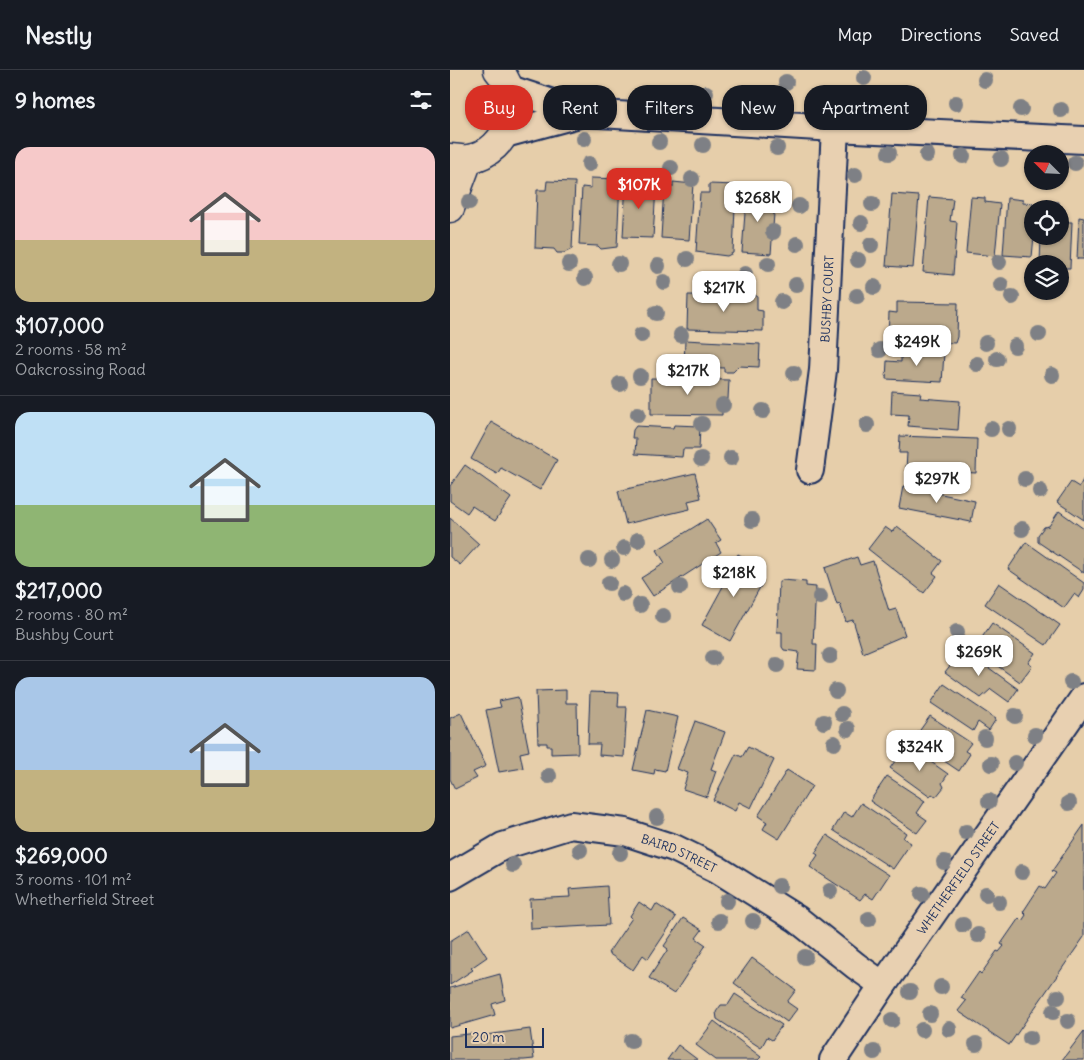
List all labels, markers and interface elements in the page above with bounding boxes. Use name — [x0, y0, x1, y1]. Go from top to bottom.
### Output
text: Nestly — [25, 20, 92, 50]
text: Map — [837, 23, 872, 46]
text: Directions — [900, 23, 982, 46]
text: Saved — [1010, 23, 1059, 46]
chip: Buy — [465, 85, 533, 130]
chip: Rent — [543, 85, 617, 130]
chip: Filters — [627, 85, 712, 130]
chip: New — [722, 85, 794, 130]
chip: Apartment — [804, 85, 927, 130]
icon: filters — [407, 86, 435, 114]
text: 9 homes — [15, 87, 95, 114]
north arrow — [1024, 145, 1069, 190]
map controls — [1024, 145, 1069, 300]
pin: $107K — [604, 168, 674, 210]
text: $107K — [618, 174, 660, 194]
icon: home — [180, 179, 270, 269]
pin: $268K — [723, 180, 793, 223]
text: $268K — [735, 187, 781, 207]
button: locate — [1024, 200, 1069, 245]
street label: BUSHBY COURT — [817, 255, 836, 343]
button: layers — [1024, 255, 1069, 300]
pin: $217K — [689, 270, 759, 313]
text: $217K — [703, 277, 745, 297]
text: $107,000 — [15, 312, 104, 339]
pin: $249K — [882, 324, 952, 367]
text: $249K — [894, 331, 940, 351]
text: 2 rooms · 58 m² — [15, 339, 127, 359]
pin: $217K — [653, 354, 723, 396]
text: Oakcrossing Road — [15, 359, 146, 379]
text: $217K — [667, 360, 709, 380]
icon: home — [180, 445, 270, 535]
pin: $297K — [902, 462, 972, 504]
text: $297K — [915, 468, 959, 488]
pin: $218K — [699, 556, 769, 598]
text: $218K — [712, 562, 756, 582]
text: $217,000 — [15, 577, 103, 604]
text: 2 rooms · 80 m² — [15, 604, 128, 624]
text: Bushby Court — [15, 624, 114, 644]
pin: $269K — [944, 634, 1014, 677]
text: $269K — [956, 641, 1002, 661]
icon: home — [180, 710, 270, 800]
pin: $324K — [885, 730, 955, 772]
text: $324K — [897, 736, 943, 756]
street label: WHETHERFIELD STREET — [913, 818, 1002, 937]
street label: BAIRD STREET — [639, 830, 719, 875]
text: $269,000 — [15, 842, 108, 869]
text: 3 rooms · 101 m² — [15, 869, 132, 889]
text: Whetherfield Street — [15, 889, 154, 909]
scale bar — [465, 1025, 544, 1048]
text: 20 m — [472, 1028, 505, 1046]

